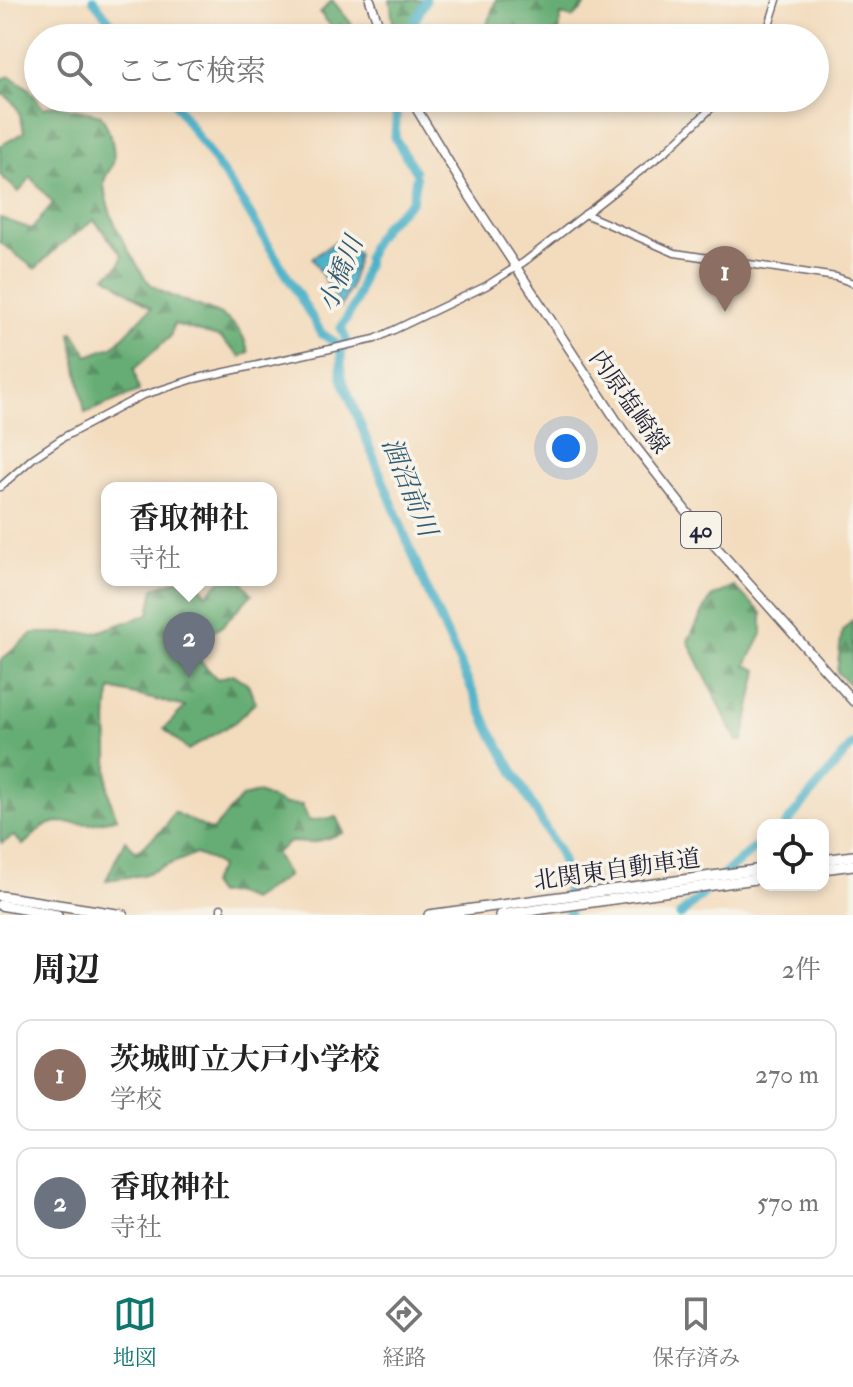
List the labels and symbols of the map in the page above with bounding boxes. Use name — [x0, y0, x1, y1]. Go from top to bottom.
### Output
water label: 小橋川 — [312, 229, 372, 316]
pin: 1 — [699, 246, 751, 312]
street label: 内原塩崎線 — [582, 344, 676, 460]
your location — [546, 428, 586, 468]
water label: 涸沼前川 — [375, 433, 444, 544]
road number: 40 — [681, 512, 721, 548]
pin: 2 — [163, 612, 215, 678]
street label: 北関東自動車道 — [532, 843, 702, 897]

